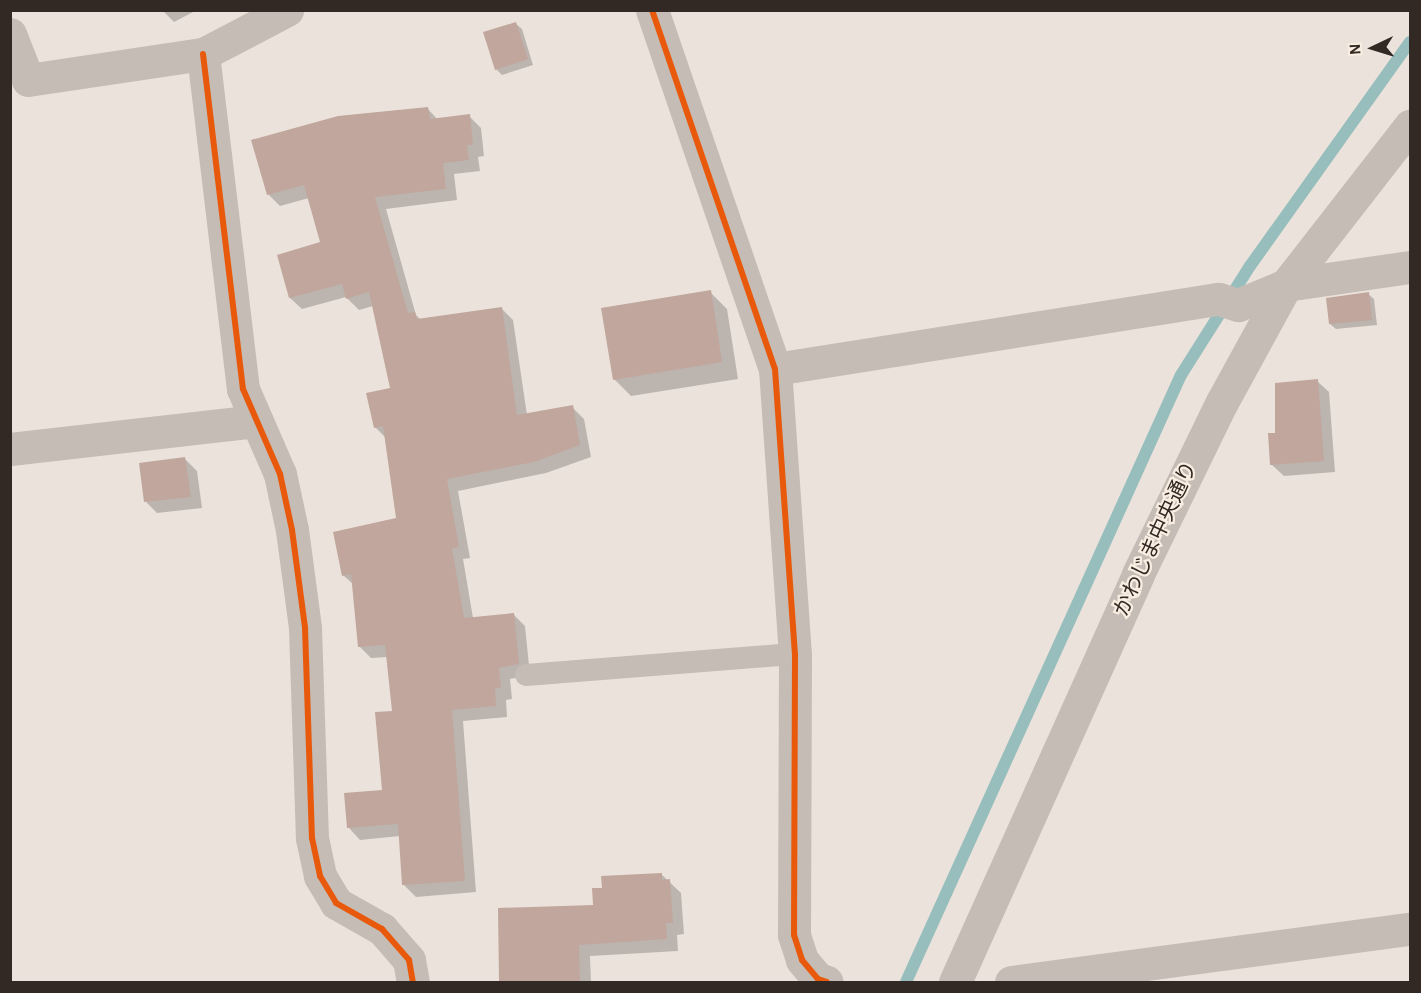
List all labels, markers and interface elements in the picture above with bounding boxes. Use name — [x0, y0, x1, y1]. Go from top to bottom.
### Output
north arrow — [1343, 18, 1403, 78]
text: N — [1347, 43, 1363, 55]
street label: かわじま中央通り — [1109, 458, 1203, 620]

